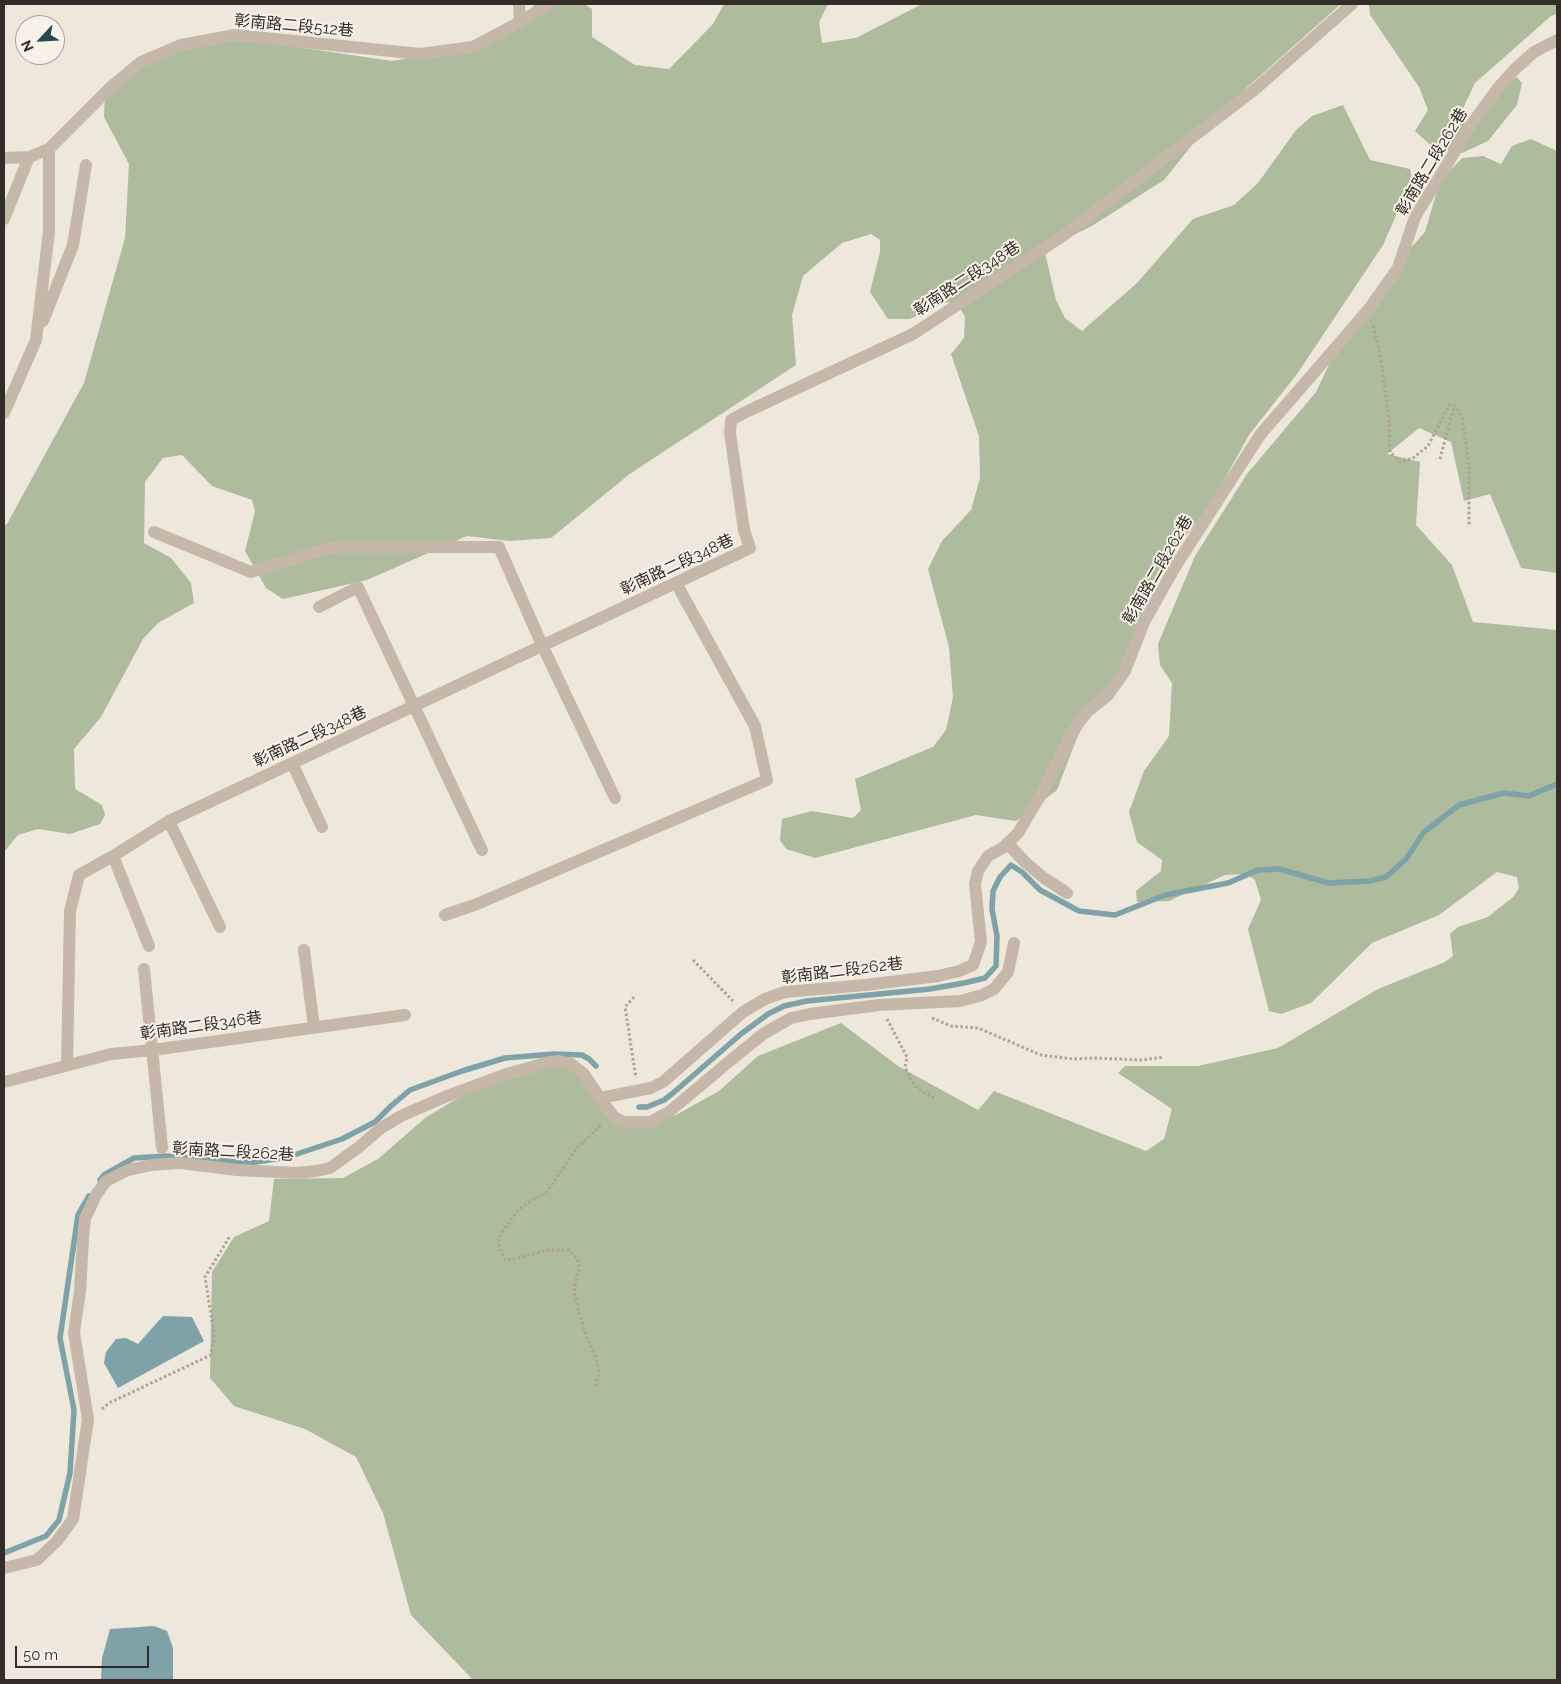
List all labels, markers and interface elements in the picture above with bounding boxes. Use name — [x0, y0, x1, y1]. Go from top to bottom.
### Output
street label: 彰南路二段512巷 — [233, 11, 355, 41]
north arrow — [15, 15, 65, 65]
text: N — [18, 38, 37, 54]
street label: 彰南路二段262巷 — [1392, 105, 1472, 219]
street label: 彰南路二段348巷 — [910, 238, 1024, 320]
street label: 彰南路二段262巷 — [1119, 512, 1197, 628]
street label: 彰南路二段348巷 — [617, 530, 737, 600]
street label: 彰南路二段348巷 — [250, 702, 370, 772]
street label: 彰南路二段262巷 — [780, 954, 904, 988]
street label: 彰南路二段346巷 — [139, 1008, 263, 1044]
street label: 彰南路二段262巷 — [171, 1139, 295, 1165]
scale bar — [18, 1636, 151, 1668]
text: 50 m — [23, 1646, 58, 1664]

